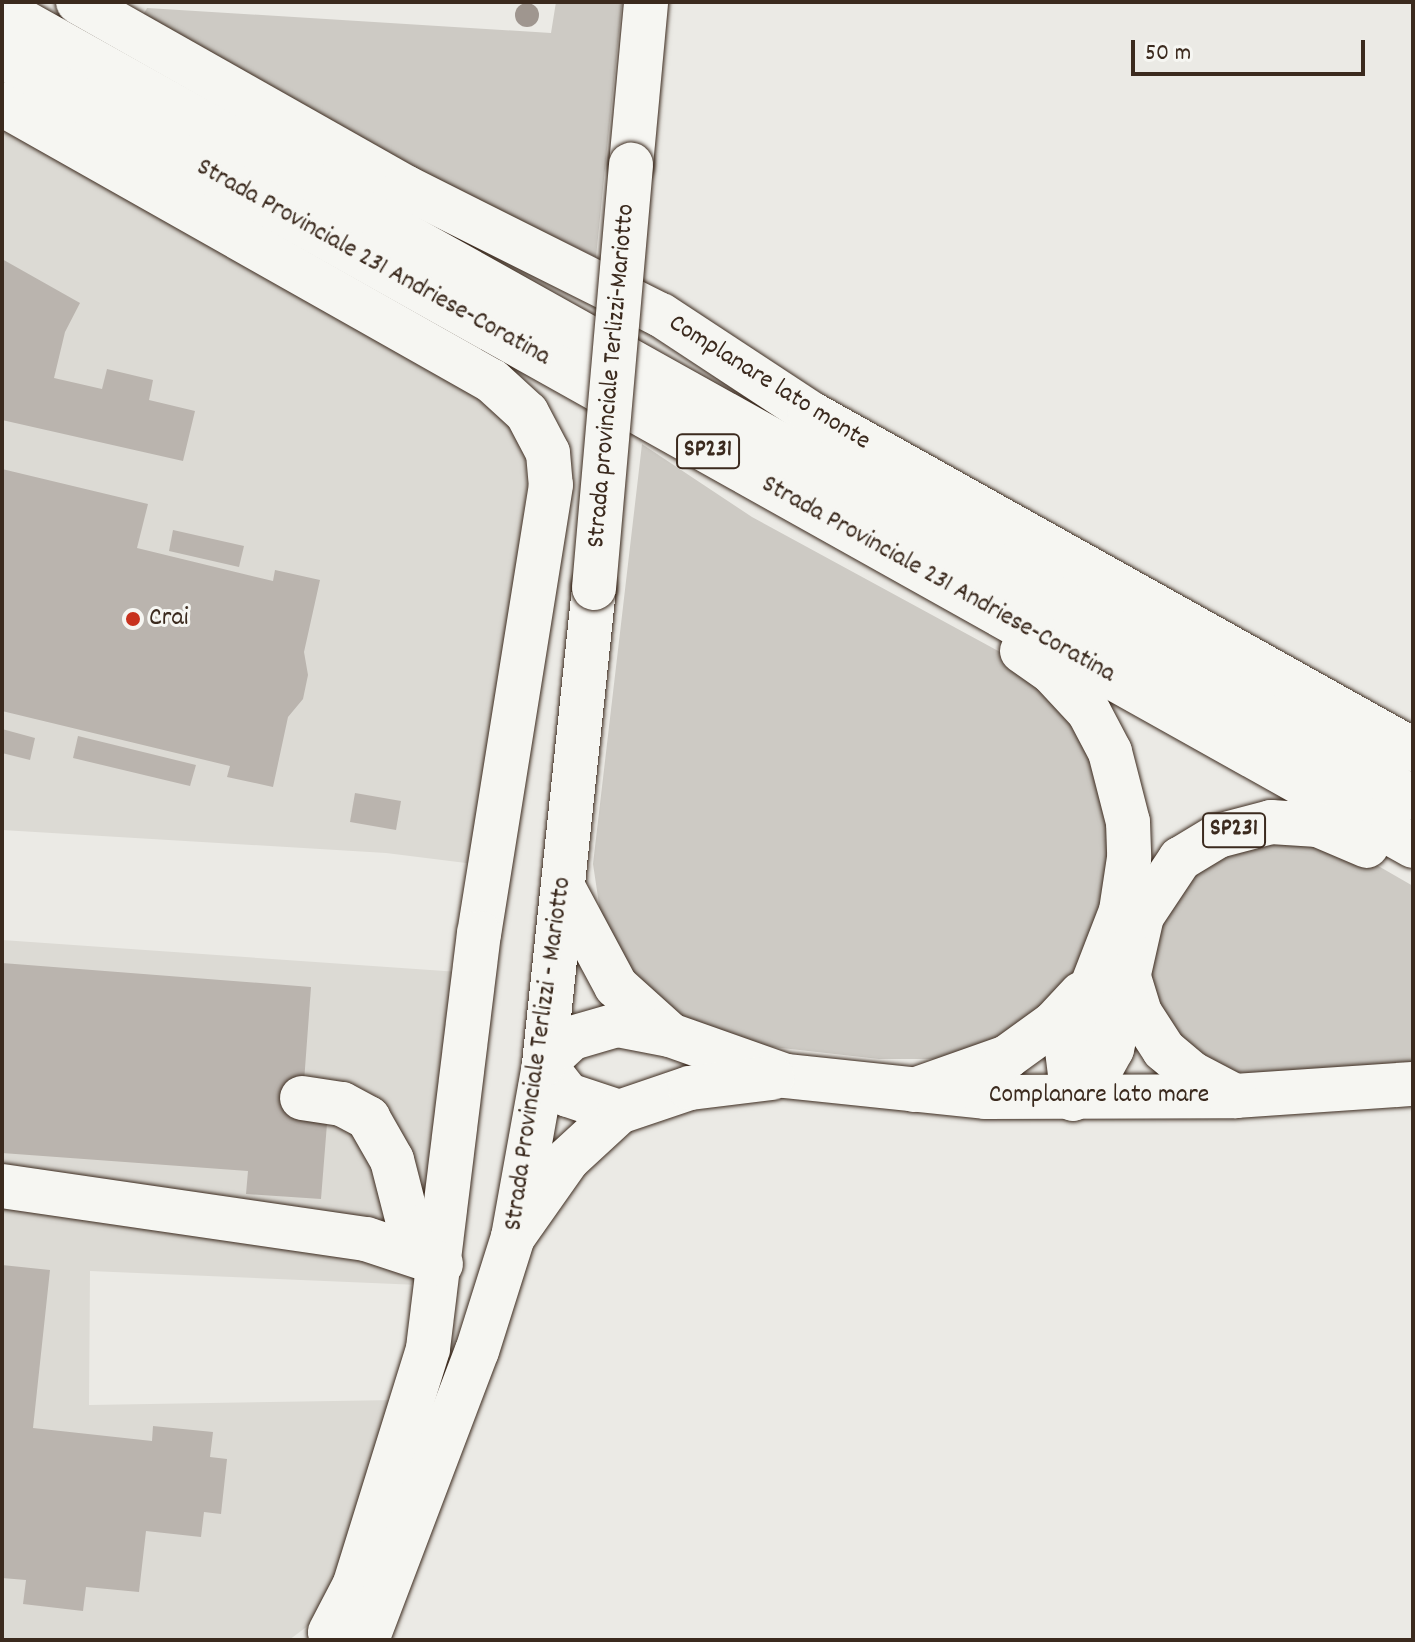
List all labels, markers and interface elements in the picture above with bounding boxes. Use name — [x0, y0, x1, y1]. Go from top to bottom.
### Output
scale bar — [1135, 24, 1369, 74]
text: 50 m — [1145, 37, 1191, 71]
street label: Strada Provinciale 231 Andriese-Coratina — [191, 152, 555, 374]
street label: Strada provinciale Terlizzi-Mariotto — [581, 203, 643, 549]
street label: Complanare lato monte — [662, 308, 876, 458]
road number: SP231 — [676, 431, 740, 471]
street label: Strada Provinciale 231 Andriese-Coratina — [756, 469, 1120, 691]
place label: Crai — [149, 603, 188, 635]
marker: Crai — [124, 610, 142, 628]
road number: SP231 — [1202, 810, 1266, 850]
street label: Strada Provinciale Terlizzi - Mariotto — [499, 875, 579, 1233]
street label: Complanare lato mare — [989, 1080, 1209, 1112]

